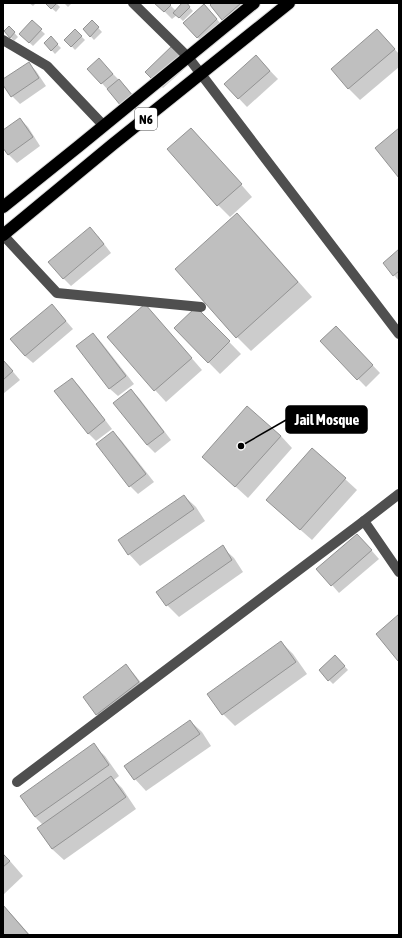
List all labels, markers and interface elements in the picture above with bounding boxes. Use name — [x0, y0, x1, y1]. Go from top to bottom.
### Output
road number: N6 — [135, 108, 157, 130]
callout: Jail Mosque — [286, 406, 367, 433]
text: Jail Mosque — [294, 411, 360, 428]

